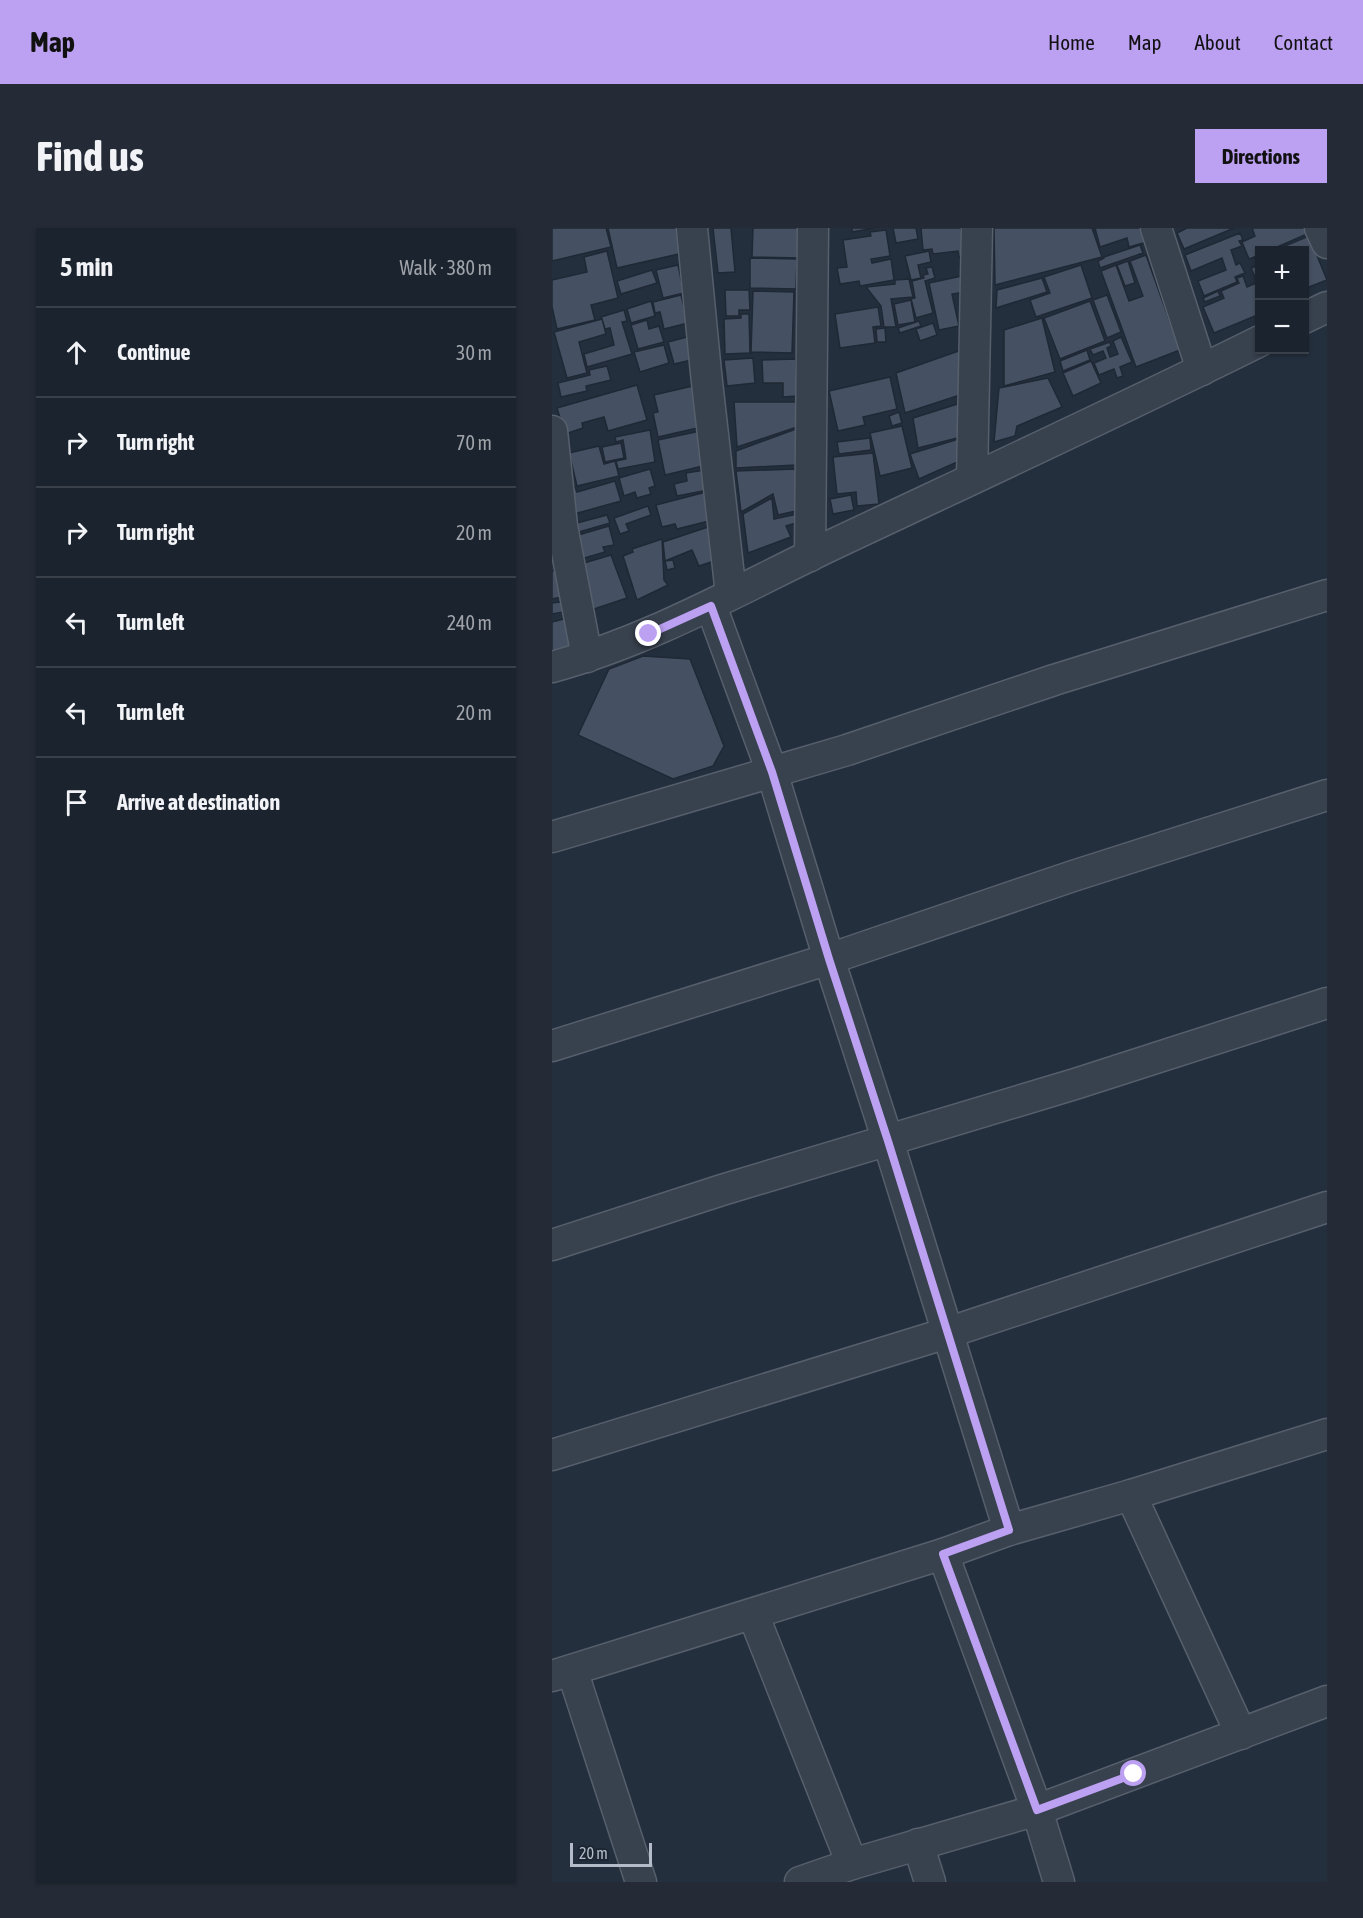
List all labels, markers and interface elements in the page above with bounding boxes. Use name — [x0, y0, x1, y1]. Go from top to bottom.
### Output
text: Map — [30, 26, 75, 58]
text: Home — [1048, 30, 1095, 54]
text: Map — [1128, 30, 1162, 54]
text: About — [1195, 30, 1241, 54]
text: Contact — [1274, 30, 1333, 54]
button: Directions — [1195, 129, 1327, 183]
text: Find us — [36, 132, 144, 180]
map controls — [1255, 246, 1309, 354]
button: + — [1255, 246, 1309, 300]
text: 5 min — [60, 252, 113, 282]
text: Walk · 380 m — [400, 256, 492, 279]
button: − — [1255, 300, 1309, 354]
icon: ahead — [60, 336, 93, 369]
text: Continue — [117, 339, 191, 365]
text: 30 m — [456, 341, 492, 364]
icon: right — [60, 426, 93, 459]
text: Turn right — [117, 429, 194, 455]
text: 70 m — [456, 431, 492, 454]
icon: right — [60, 516, 93, 549]
text: Turn right — [117, 519, 194, 545]
text: 20 m — [456, 521, 492, 544]
icon: left — [60, 606, 93, 639]
text: Turn left — [117, 609, 184, 635]
text: 240 m — [447, 611, 492, 634]
route end — [635, 620, 661, 646]
icon: left — [60, 696, 93, 729]
text: Turn left — [117, 699, 184, 725]
text: 20 m — [456, 701, 492, 724]
icon: arrive — [60, 786, 93, 819]
text: Arrive at destination — [117, 789, 280, 815]
route start — [1120, 1760, 1146, 1786]
scale bar — [570, 1840, 652, 1868]
text: 20 m — [579, 1844, 608, 1862]

